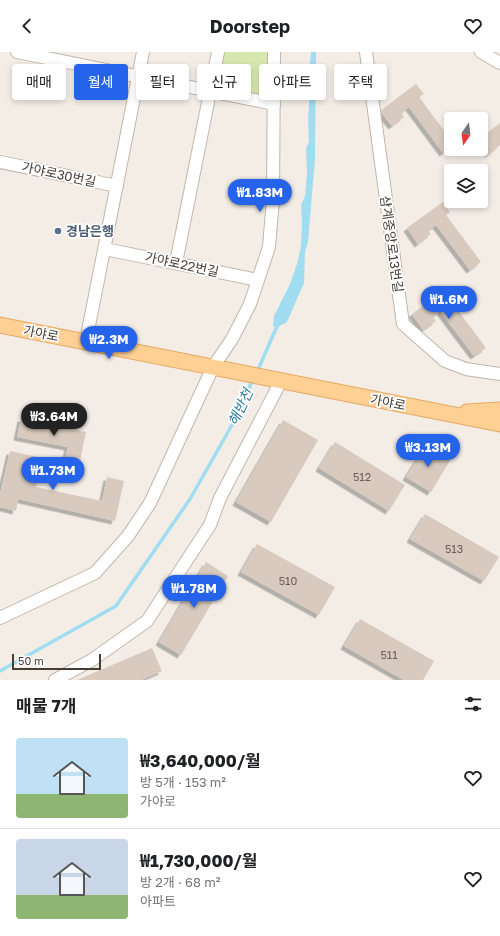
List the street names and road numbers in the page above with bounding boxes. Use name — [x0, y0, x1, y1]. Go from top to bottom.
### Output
street label: 가야로30번길 — [20, 158, 98, 190]
street label: 삼계중앙로13번길 — [377, 195, 407, 293]
street label: 가야로22번길 — [144, 248, 220, 280]
street label: 가야로 — [22, 322, 60, 344]
street label: 가야로 — [369, 391, 407, 413]

